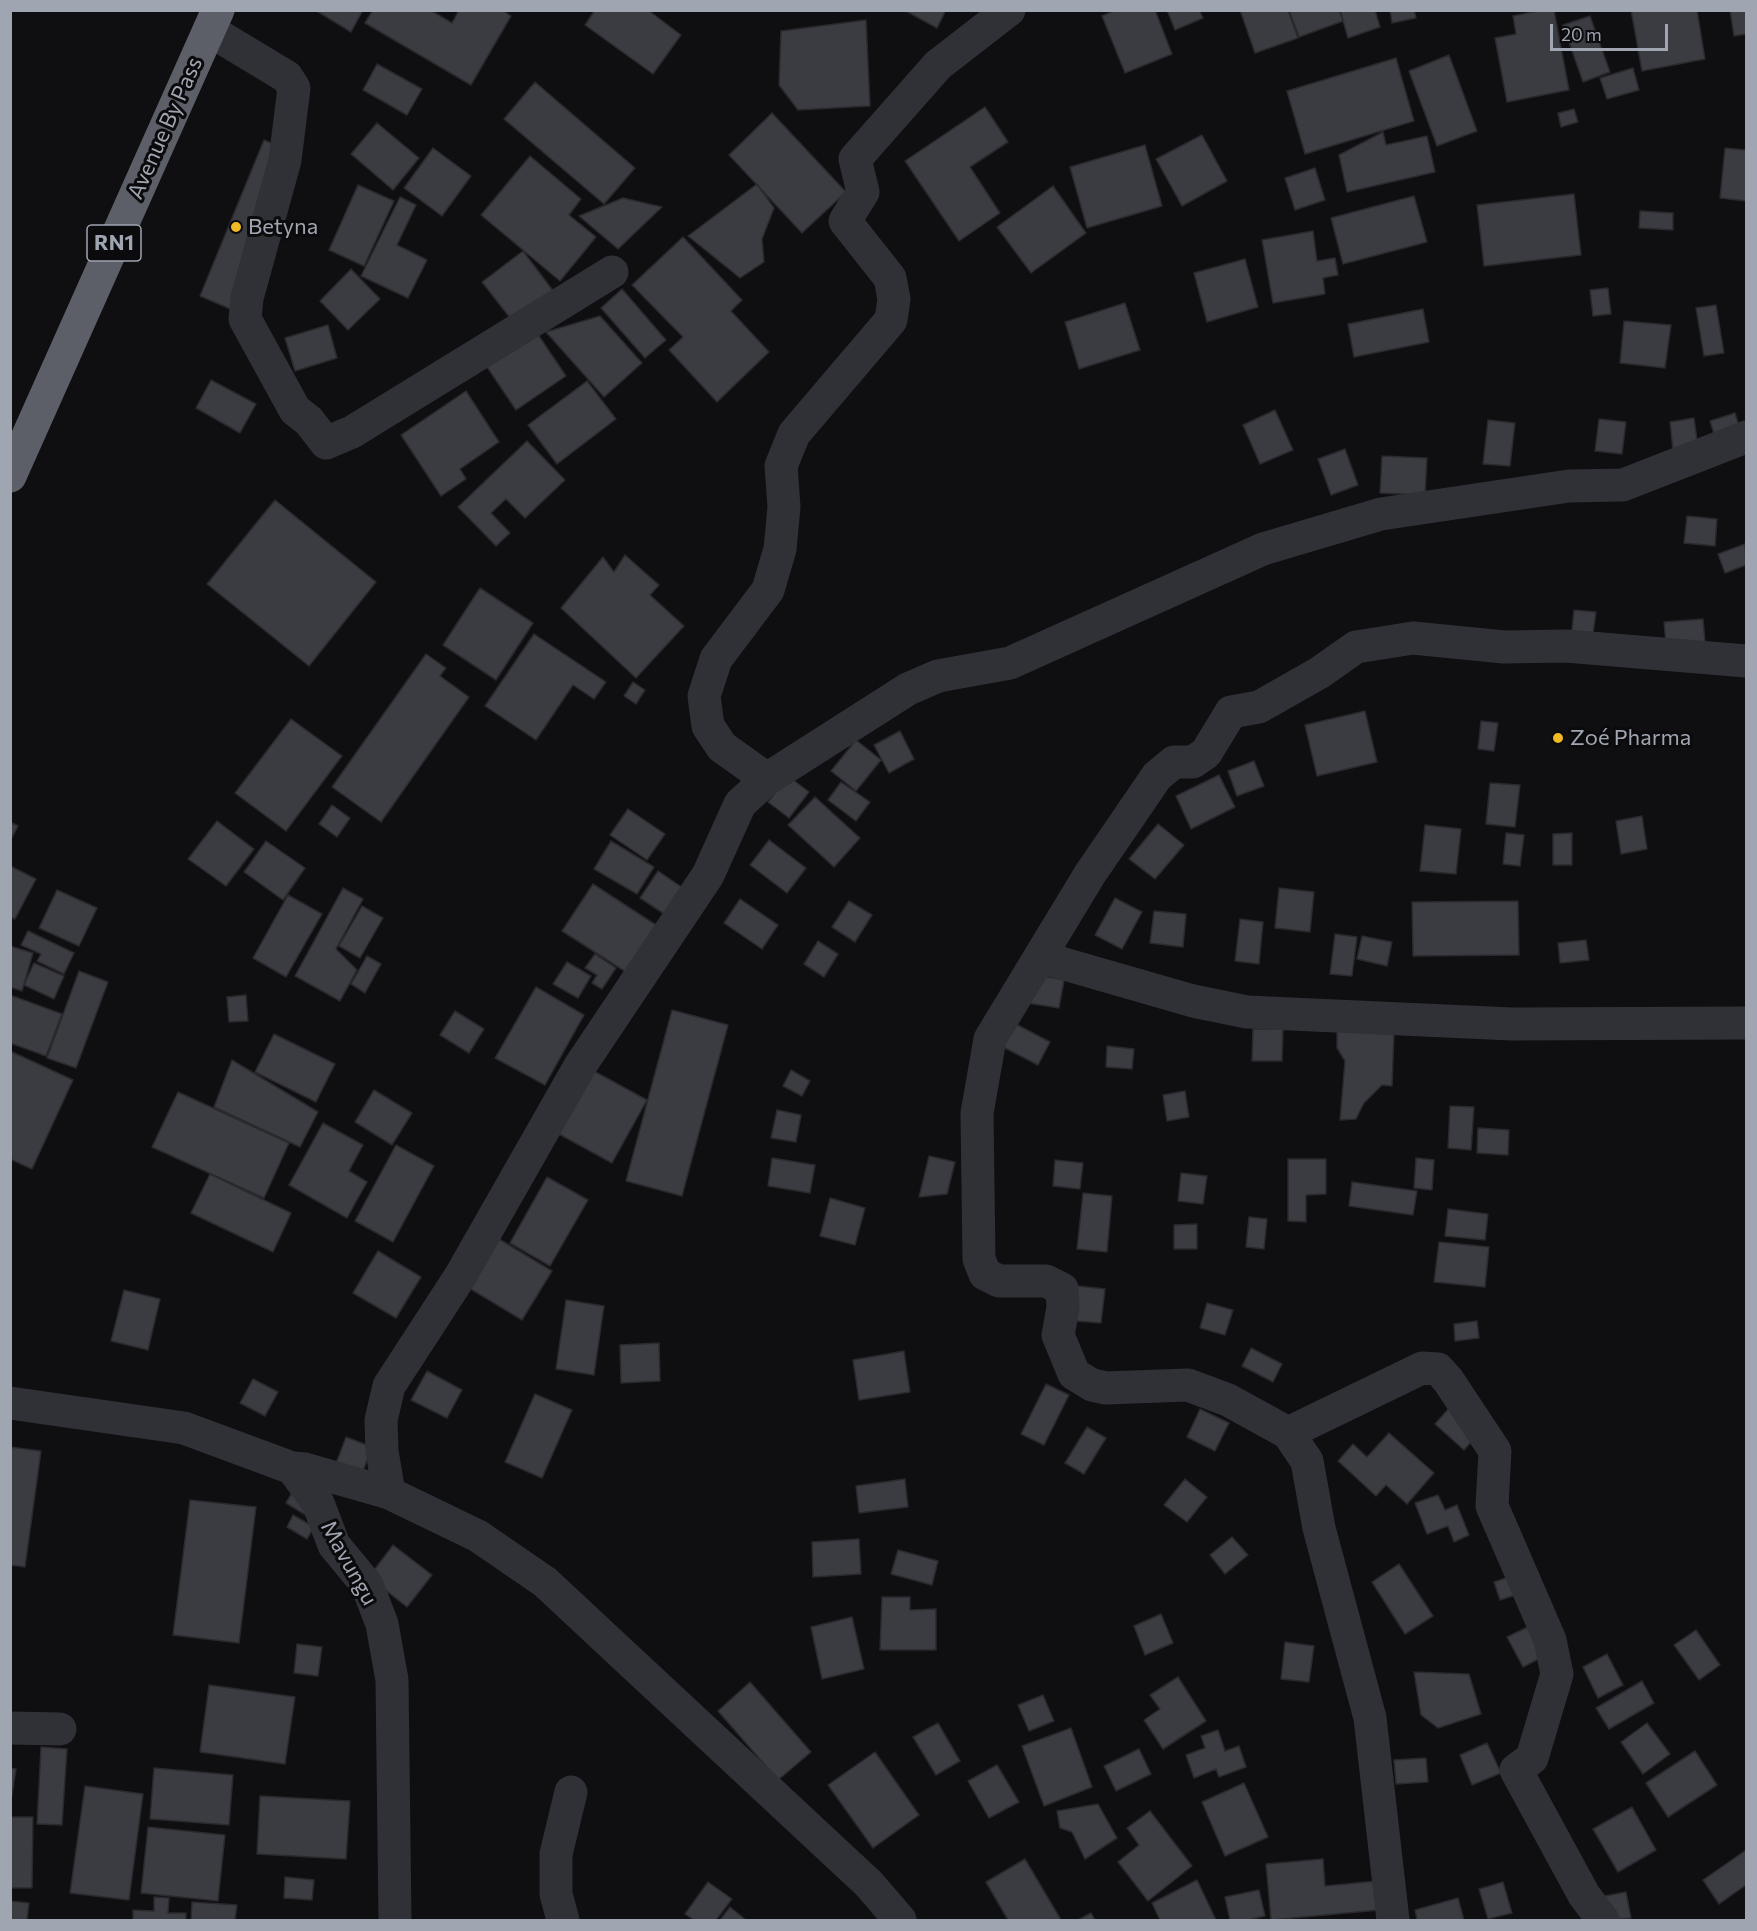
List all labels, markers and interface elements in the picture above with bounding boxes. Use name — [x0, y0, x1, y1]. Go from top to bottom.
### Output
scale bar — [1553, 12, 1672, 50]
text: 20 m — [1561, 23, 1602, 45]
street label: Avenue By Pass — [122, 53, 208, 203]
place label: Betyna — [248, 214, 318, 240]
marker: Betyna — [229, 220, 243, 234]
road number: RN1 — [87, 225, 141, 261]
place label: Zoé Pharma — [1570, 725, 1691, 751]
marker: Zoé Pharma — [1551, 731, 1565, 745]
street label: Mavungu — [315, 1516, 383, 1610]

